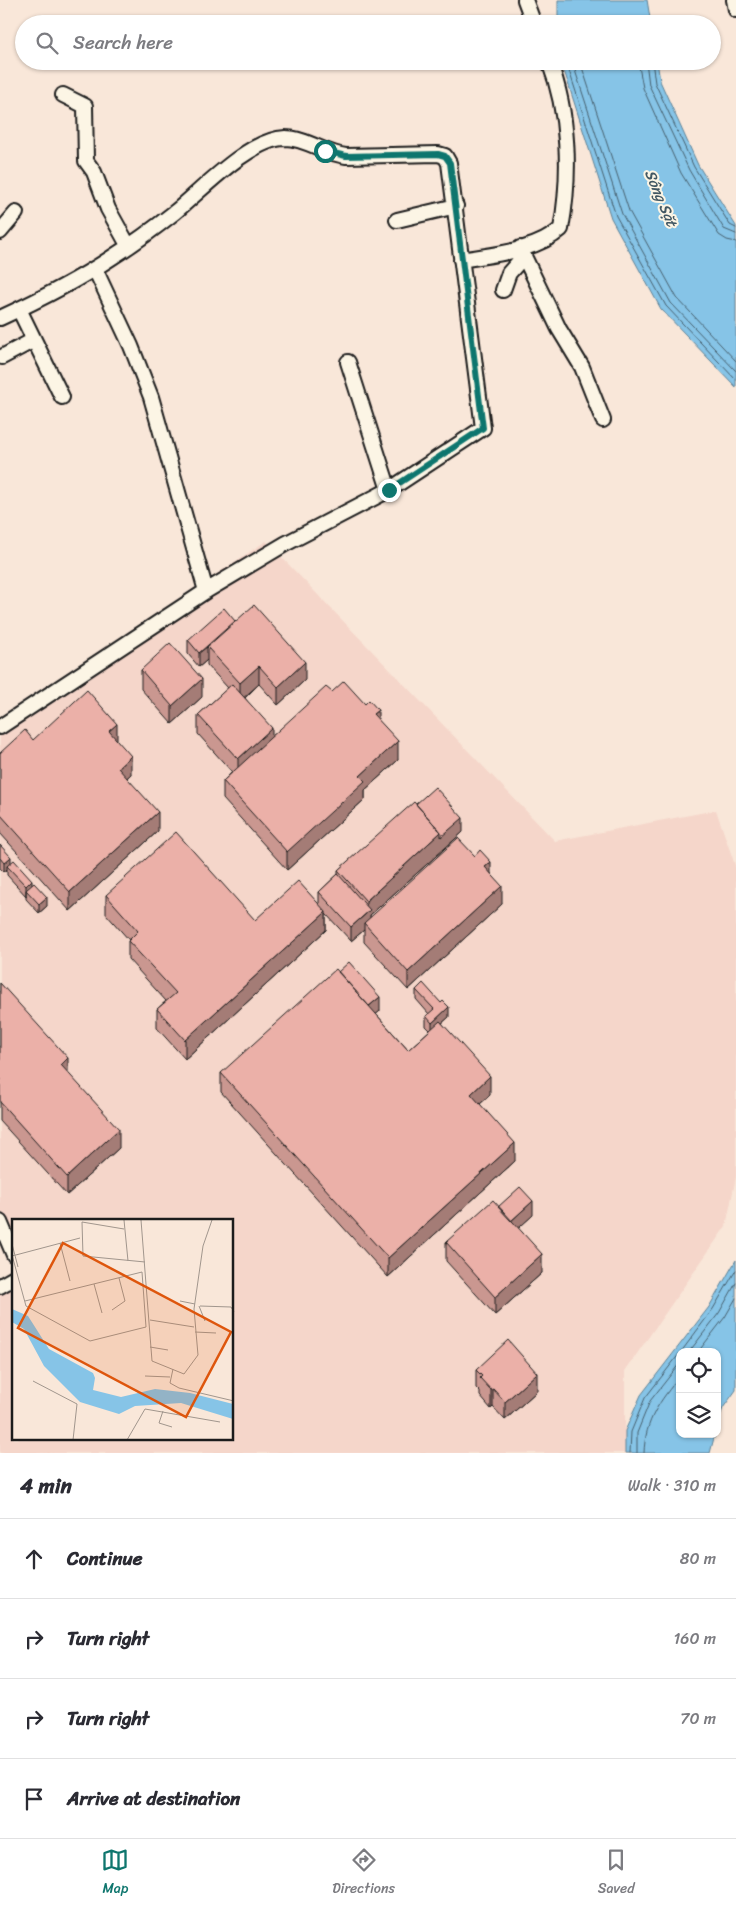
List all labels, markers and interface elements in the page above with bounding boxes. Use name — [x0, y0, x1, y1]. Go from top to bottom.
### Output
search box — [15, 15, 721, 70]
text: Search here — [73, 26, 173, 59]
icon: search — [33, 29, 61, 57]
route start — [314, 140, 337, 163]
water label: Sông Sặt — [637, 165, 685, 232]
route end — [378, 479, 401, 502]
inset map — [12, 1219, 234, 1440]
map controls — [676, 1348, 721, 1438]
button: locate — [676, 1348, 721, 1393]
button: layers — [676, 1393, 721, 1438]
text: 4 min — [20, 1467, 72, 1505]
text: Walk · 310 m — [628, 1471, 716, 1500]
text: Continue — [67, 1542, 143, 1575]
text: 80 m — [680, 1544, 716, 1573]
icon: ahead — [20, 1545, 48, 1573]
text: Turn right — [67, 1622, 149, 1655]
text: 160 m — [673, 1624, 716, 1653]
icon: right — [20, 1625, 48, 1653]
text: Turn right — [67, 1702, 149, 1735]
text: 70 m — [680, 1704, 716, 1733]
icon: right — [20, 1705, 48, 1733]
text: Arrive at destination — [67, 1782, 240, 1815]
icon: arrive — [20, 1785, 48, 1813]
tab: Map — [101, 1846, 129, 1901]
tab: Directions — [332, 1846, 395, 1901]
tab: Saved — [598, 1846, 635, 1901]

